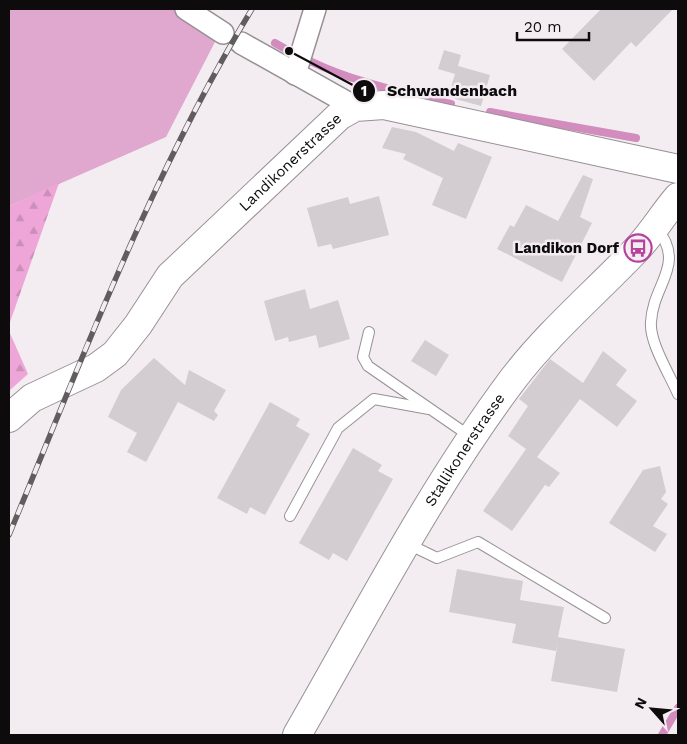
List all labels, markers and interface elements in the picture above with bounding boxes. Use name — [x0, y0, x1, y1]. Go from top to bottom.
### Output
scale bar — [517, 10, 590, 42]
text: 20 m — [524, 18, 562, 36]
callout: Schwandenbach — [352, 75, 527, 106]
text: Schwandenbach — [387, 81, 517, 100]
text: 1 — [361, 82, 367, 100]
street label: Landikonerstrasse — [235, 109, 345, 215]
bus stop icon: Landikon Dorf — [623, 233, 653, 263]
place label: Landikon Dorf — [514, 239, 620, 257]
street label: Stallikonerstrasse — [421, 390, 509, 510]
north arrow — [627, 684, 677, 734]
text: N — [631, 695, 650, 711]

